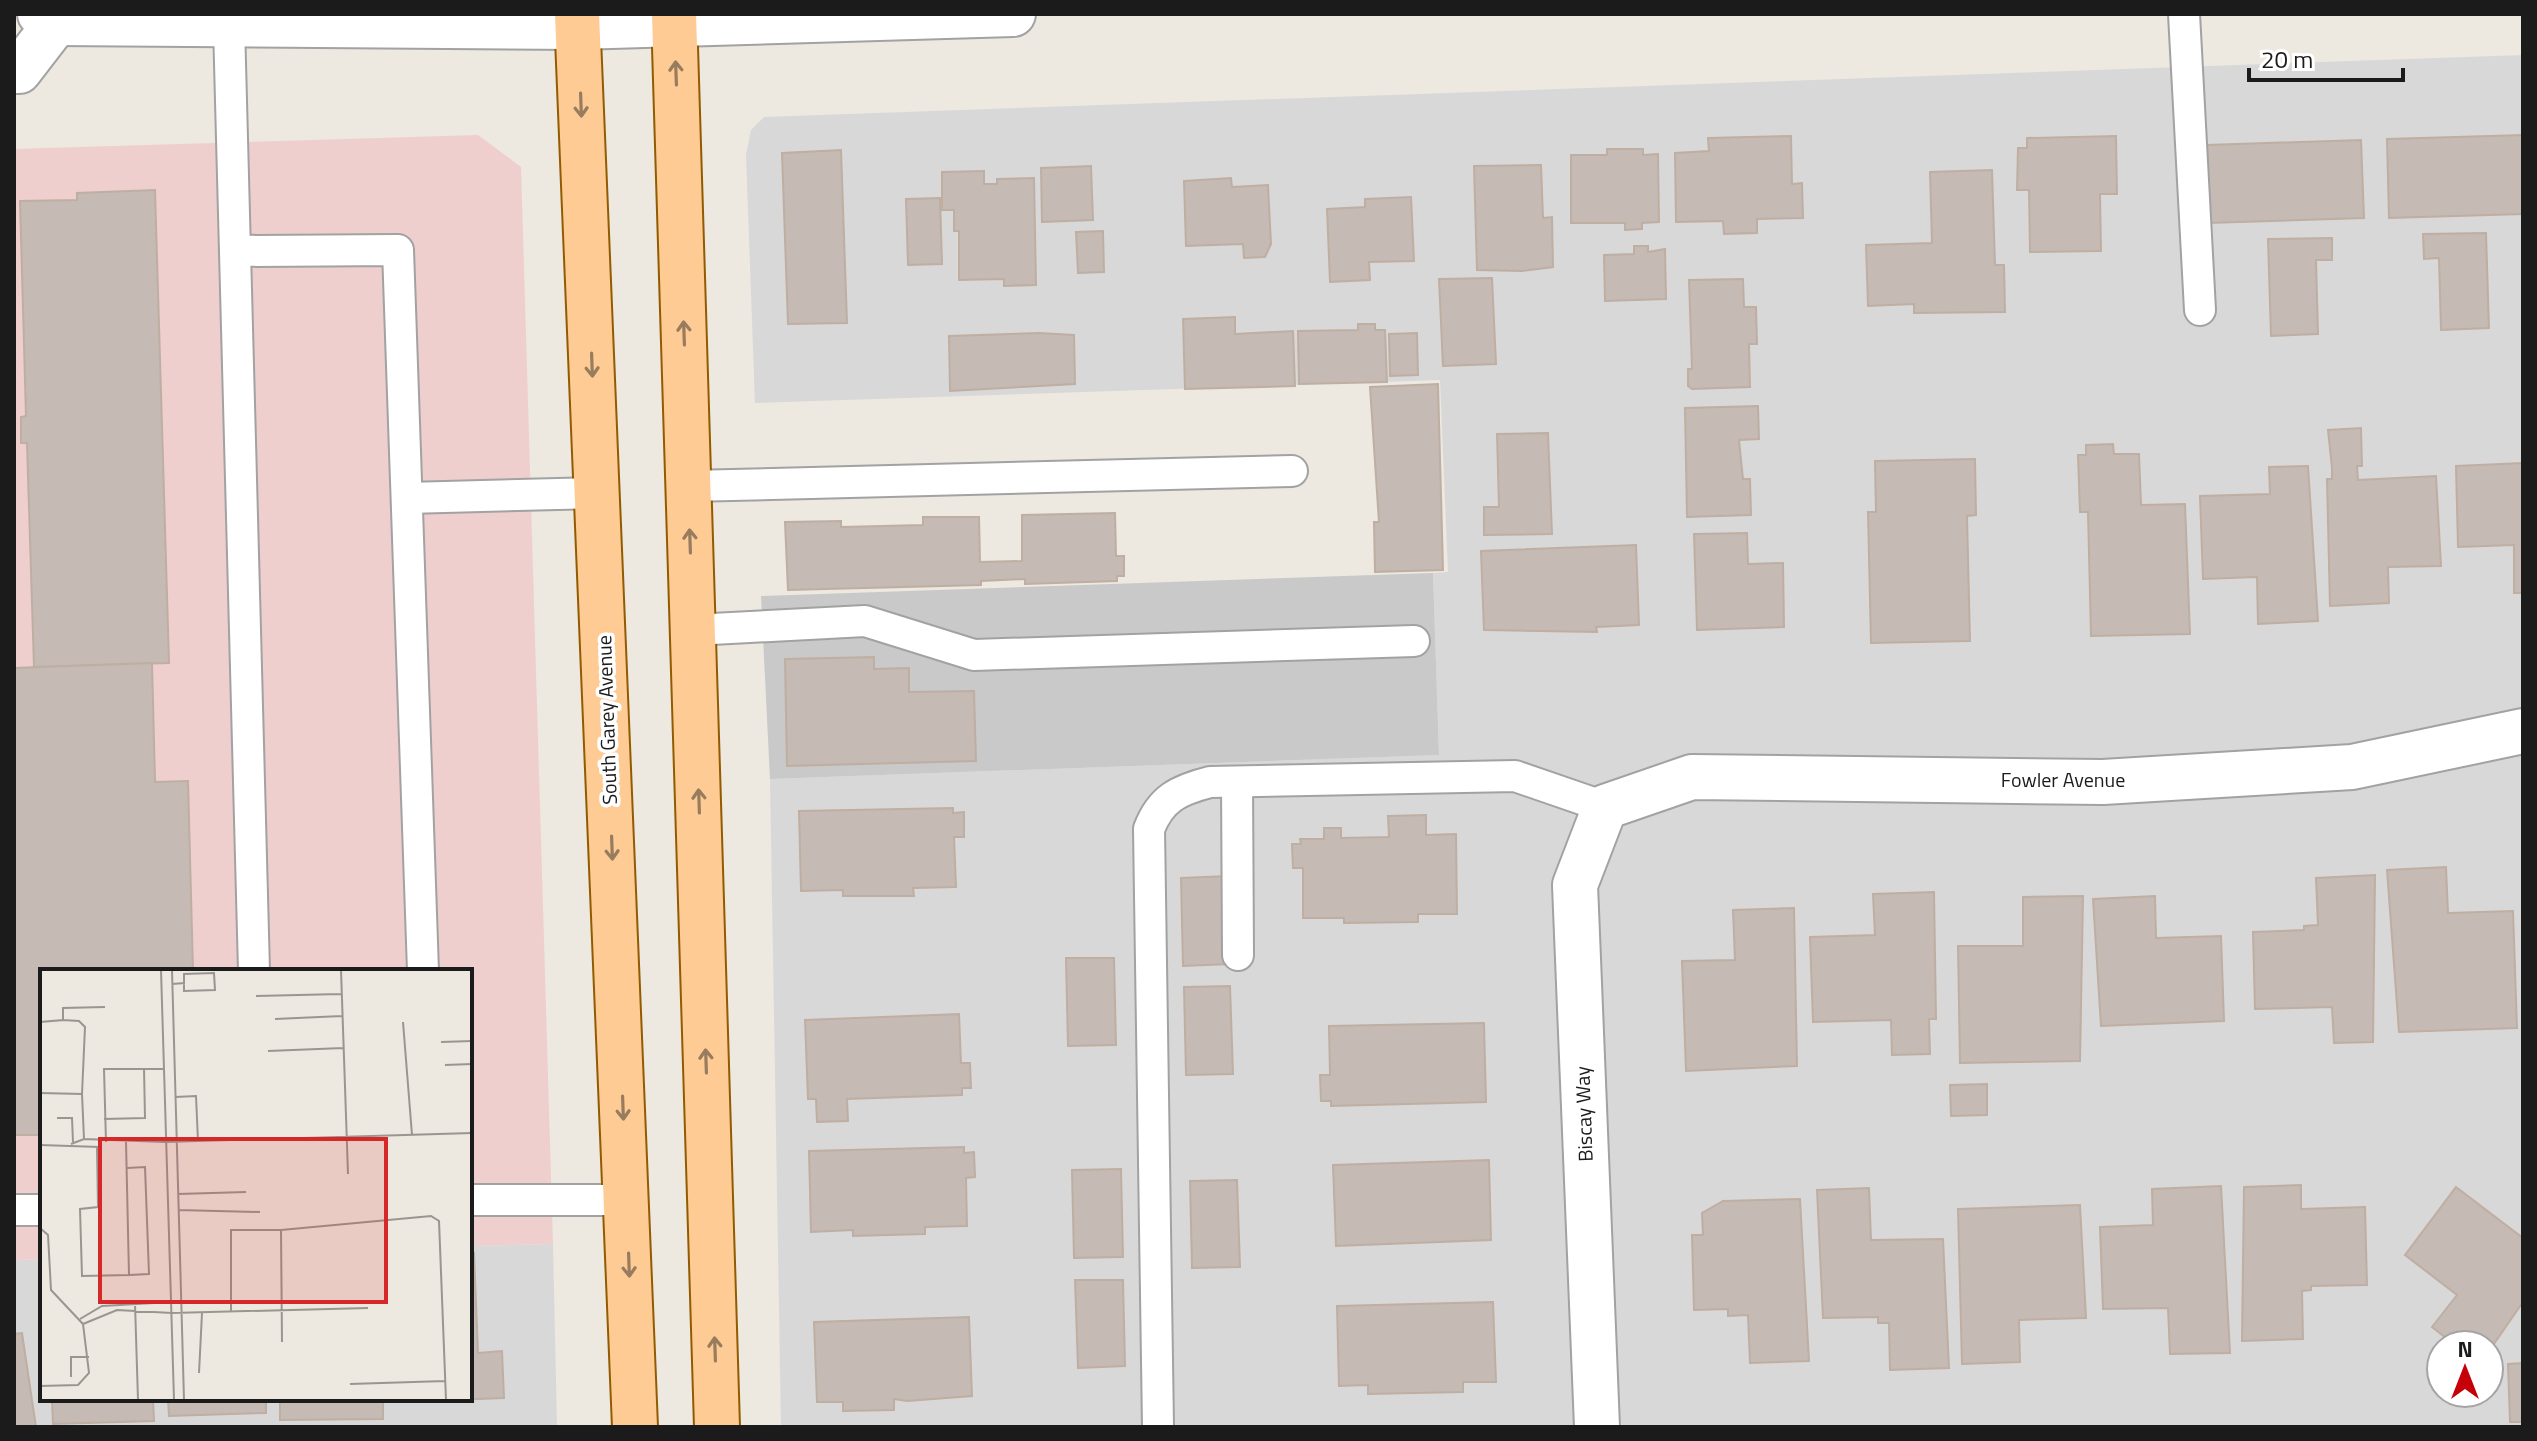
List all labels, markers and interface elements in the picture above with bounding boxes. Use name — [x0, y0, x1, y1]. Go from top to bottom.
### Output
scale bar — [2249, 32, 2403, 82]
text: 20 m — [2261, 41, 2313, 77]
one-way arrow — [668, 60, 684, 87]
one-way arrow — [573, 91, 588, 118]
one-way arrow — [676, 320, 692, 347]
one-way arrow — [584, 351, 599, 378]
one-way arrow — [683, 528, 698, 555]
street label: South Garey Avenue — [588, 635, 625, 805]
street label: Fowler Avenue — [2001, 764, 2125, 795]
one-way arrow — [691, 788, 706, 815]
one-way arrow — [605, 834, 620, 861]
inset map — [40, 969, 472, 1401]
one-way arrow — [699, 1048, 714, 1075]
street label: Biscay Way — [1566, 1065, 1601, 1162]
one-way arrow — [615, 1094, 630, 1121]
one-way arrow — [622, 1251, 637, 1278]
north arrow — [2425, 1329, 2505, 1409]
text: N — [2457, 1332, 2473, 1366]
one-way arrow — [707, 1336, 722, 1363]

